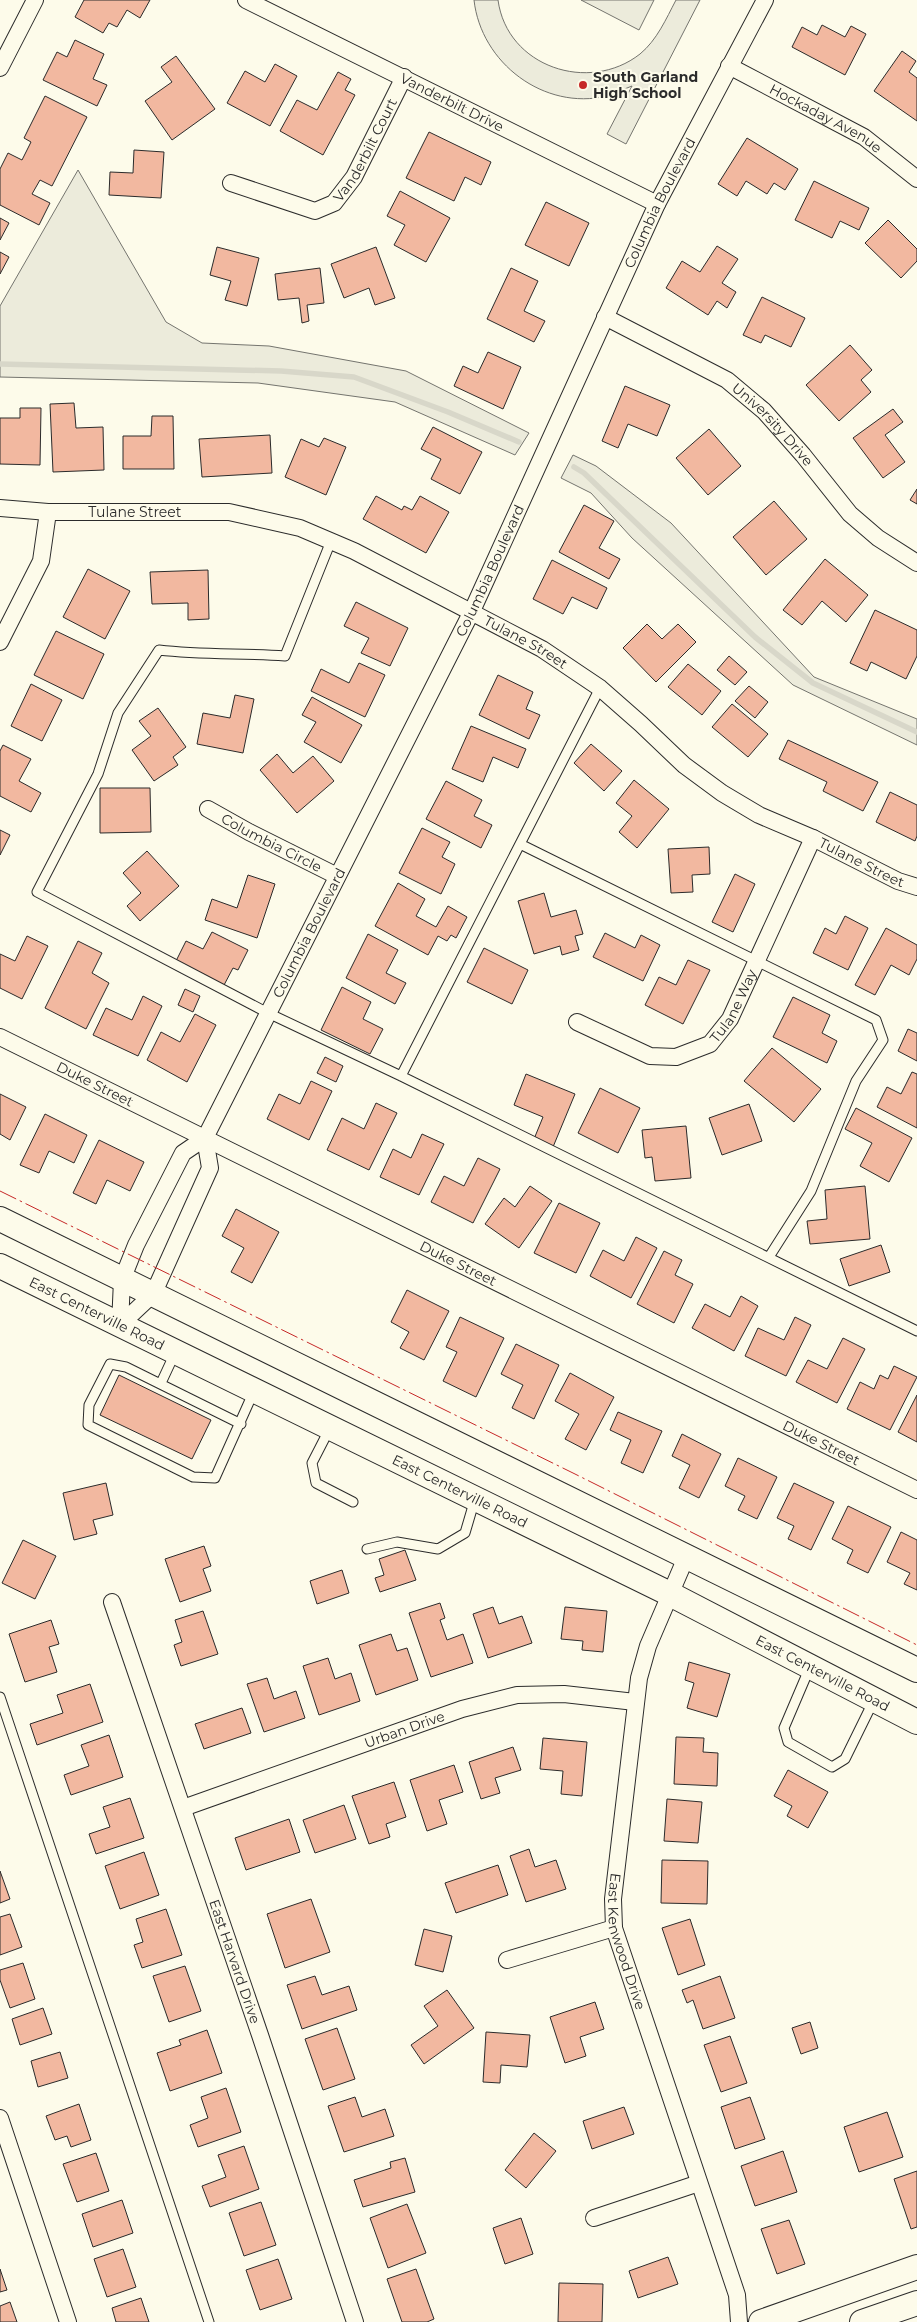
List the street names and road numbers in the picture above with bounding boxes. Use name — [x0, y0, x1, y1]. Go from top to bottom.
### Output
street label: Vanderbilt Drive — [397, 69, 507, 135]
street label: Hockaday Avenue — [766, 80, 886, 157]
street label: Vanderbilt Court — [329, 95, 401, 205]
street label: Columbia Boulevard — [620, 135, 699, 271]
street label: University Drive — [728, 379, 817, 470]
street label: Columbia Boulevard — [452, 502, 528, 639]
street label: Tulane Street — [88, 503, 182, 521]
street label: Tulane Street — [481, 611, 571, 673]
street label: Columbia Circle — [218, 809, 325, 876]
street label: Tulane Street — [816, 834, 907, 891]
street label: Columbia Boulevard — [269, 865, 349, 1001]
street label: Tulane Way — [706, 966, 761, 1046]
street label: Duke Street — [54, 1057, 137, 1111]
street label: Duke Street — [417, 1237, 500, 1290]
street label: East Centerville Road — [26, 1273, 168, 1354]
street label: Duke Street — [780, 1416, 863, 1469]
street label: East Centerville Road — [389, 1450, 531, 1532]
street label: East Centerville Road — [753, 1631, 893, 1715]
street label: Urban Drive — [362, 1707, 447, 1752]
street label: East Kenwood Drive — [604, 1872, 650, 2012]
street label: East Harvard Drive — [205, 1897, 264, 2026]

